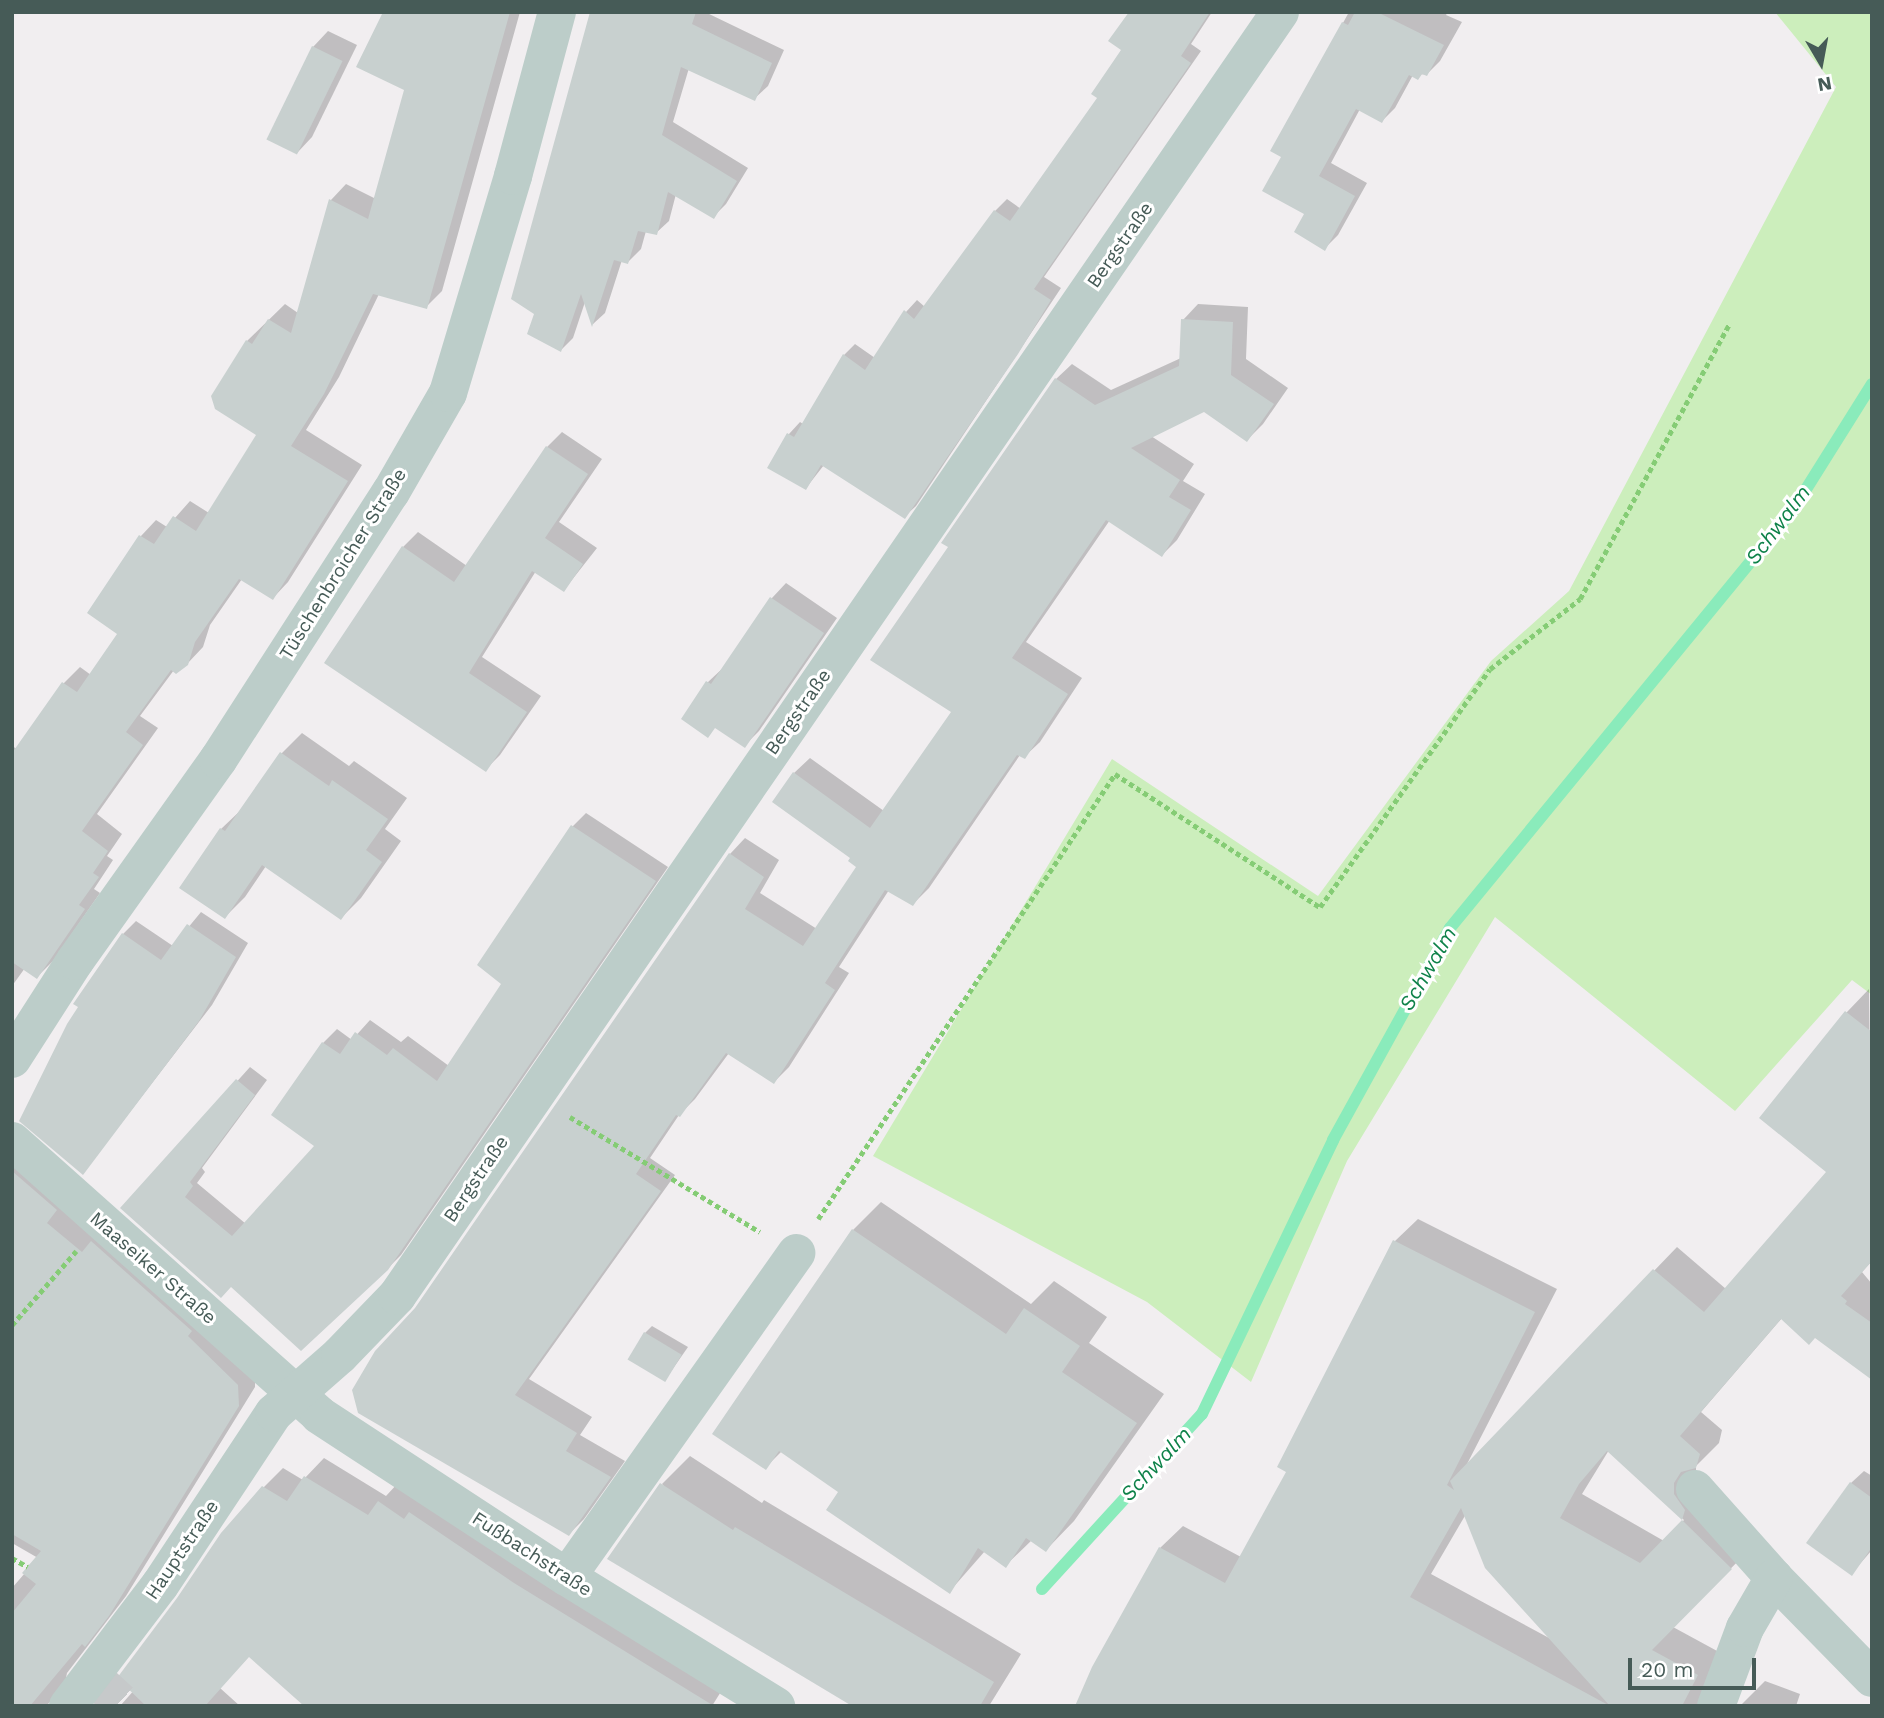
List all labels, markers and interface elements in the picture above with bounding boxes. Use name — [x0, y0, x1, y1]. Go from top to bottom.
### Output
north arrow — [1786, 28, 1856, 98]
text: N — [1816, 72, 1834, 97]
street label: Bergstraße — [1082, 198, 1158, 292]
street label: Tüschenbroicher Straße — [275, 464, 411, 664]
water label: Schwalm — [1740, 480, 1816, 570]
street label: Bergstraße — [760, 665, 836, 759]
water label: Schwalm — [1394, 923, 1462, 1015]
street label: Bergstraße — [439, 1131, 513, 1227]
street label: Maaseiker Straße — [85, 1207, 221, 1329]
water label: Schwalm — [1115, 1422, 1197, 1506]
street label: Hauptstraße — [140, 1496, 224, 1604]
street label: Fußbachstraße — [468, 1507, 596, 1601]
scale bar — [1632, 1644, 1760, 1688]
text: 20 m — [1641, 1657, 1693, 1682]

